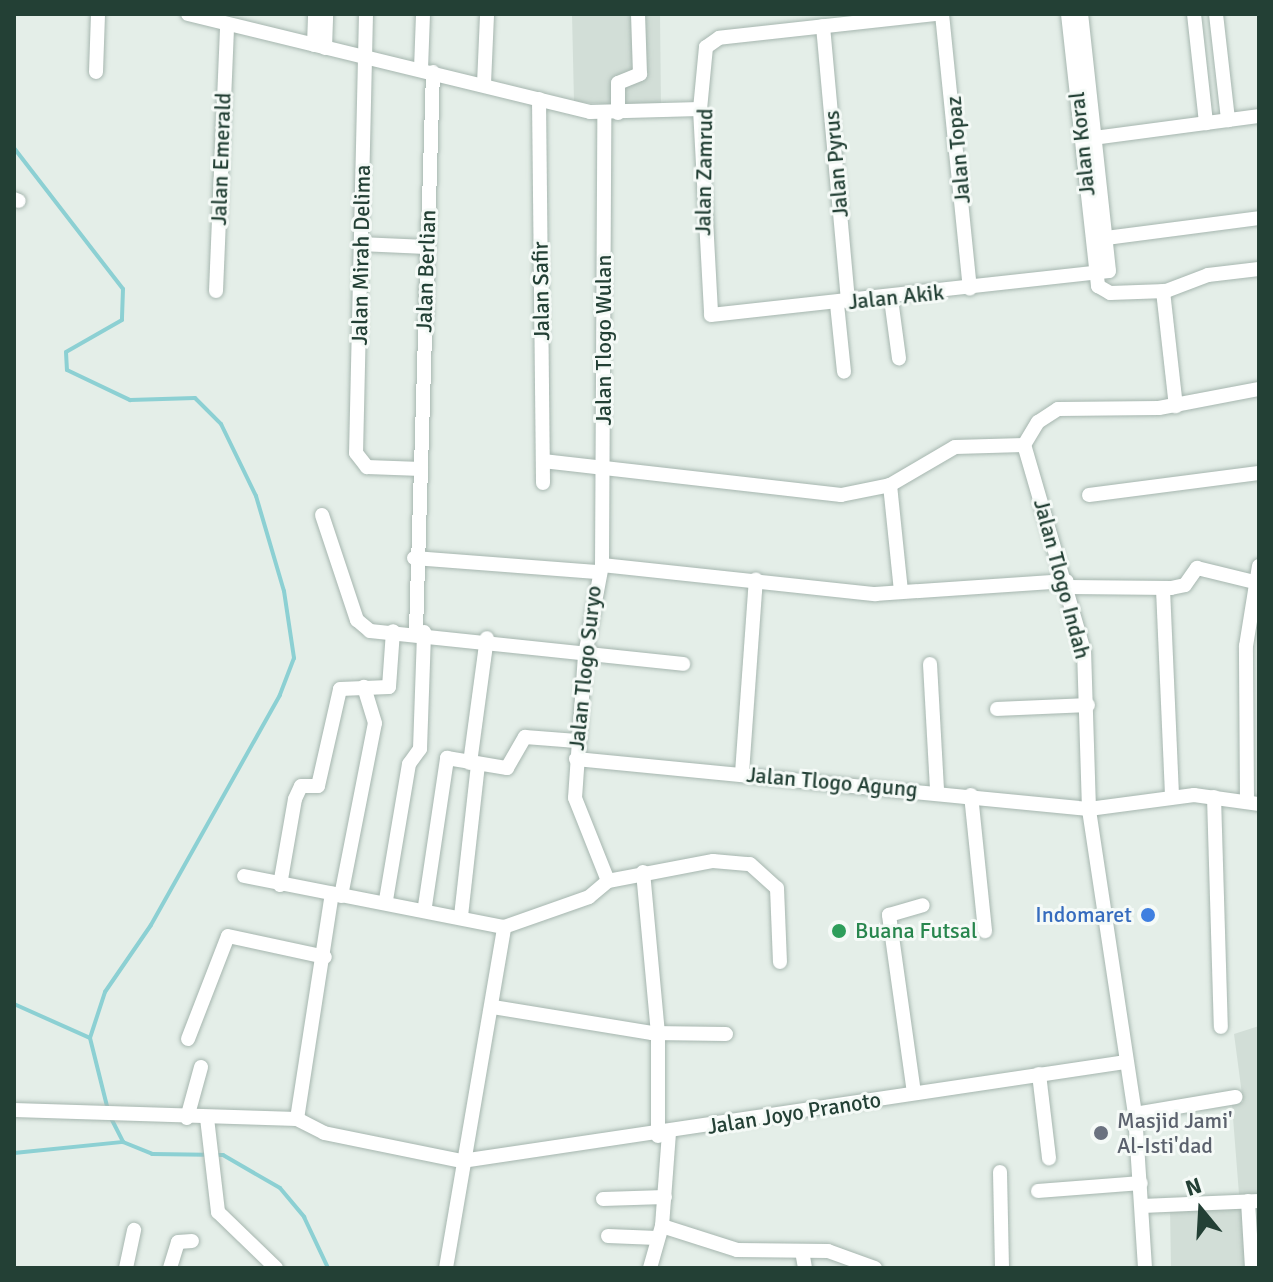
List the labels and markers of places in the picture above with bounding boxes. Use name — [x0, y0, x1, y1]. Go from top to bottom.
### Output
place label: Indomaret — [1035, 902, 1132, 928]
marker: Indomaret — [1139, 906, 1157, 924]
place label: Buana Futsal — [855, 918, 977, 944]
marker: Buana Futsal — [830, 922, 848, 940]
place label: Masjid Jami' Al-Isti'dad — [1117, 1107, 1233, 1158]
marker: Masjid Jami' Al-Isti'dad — [1092, 1124, 1110, 1142]

